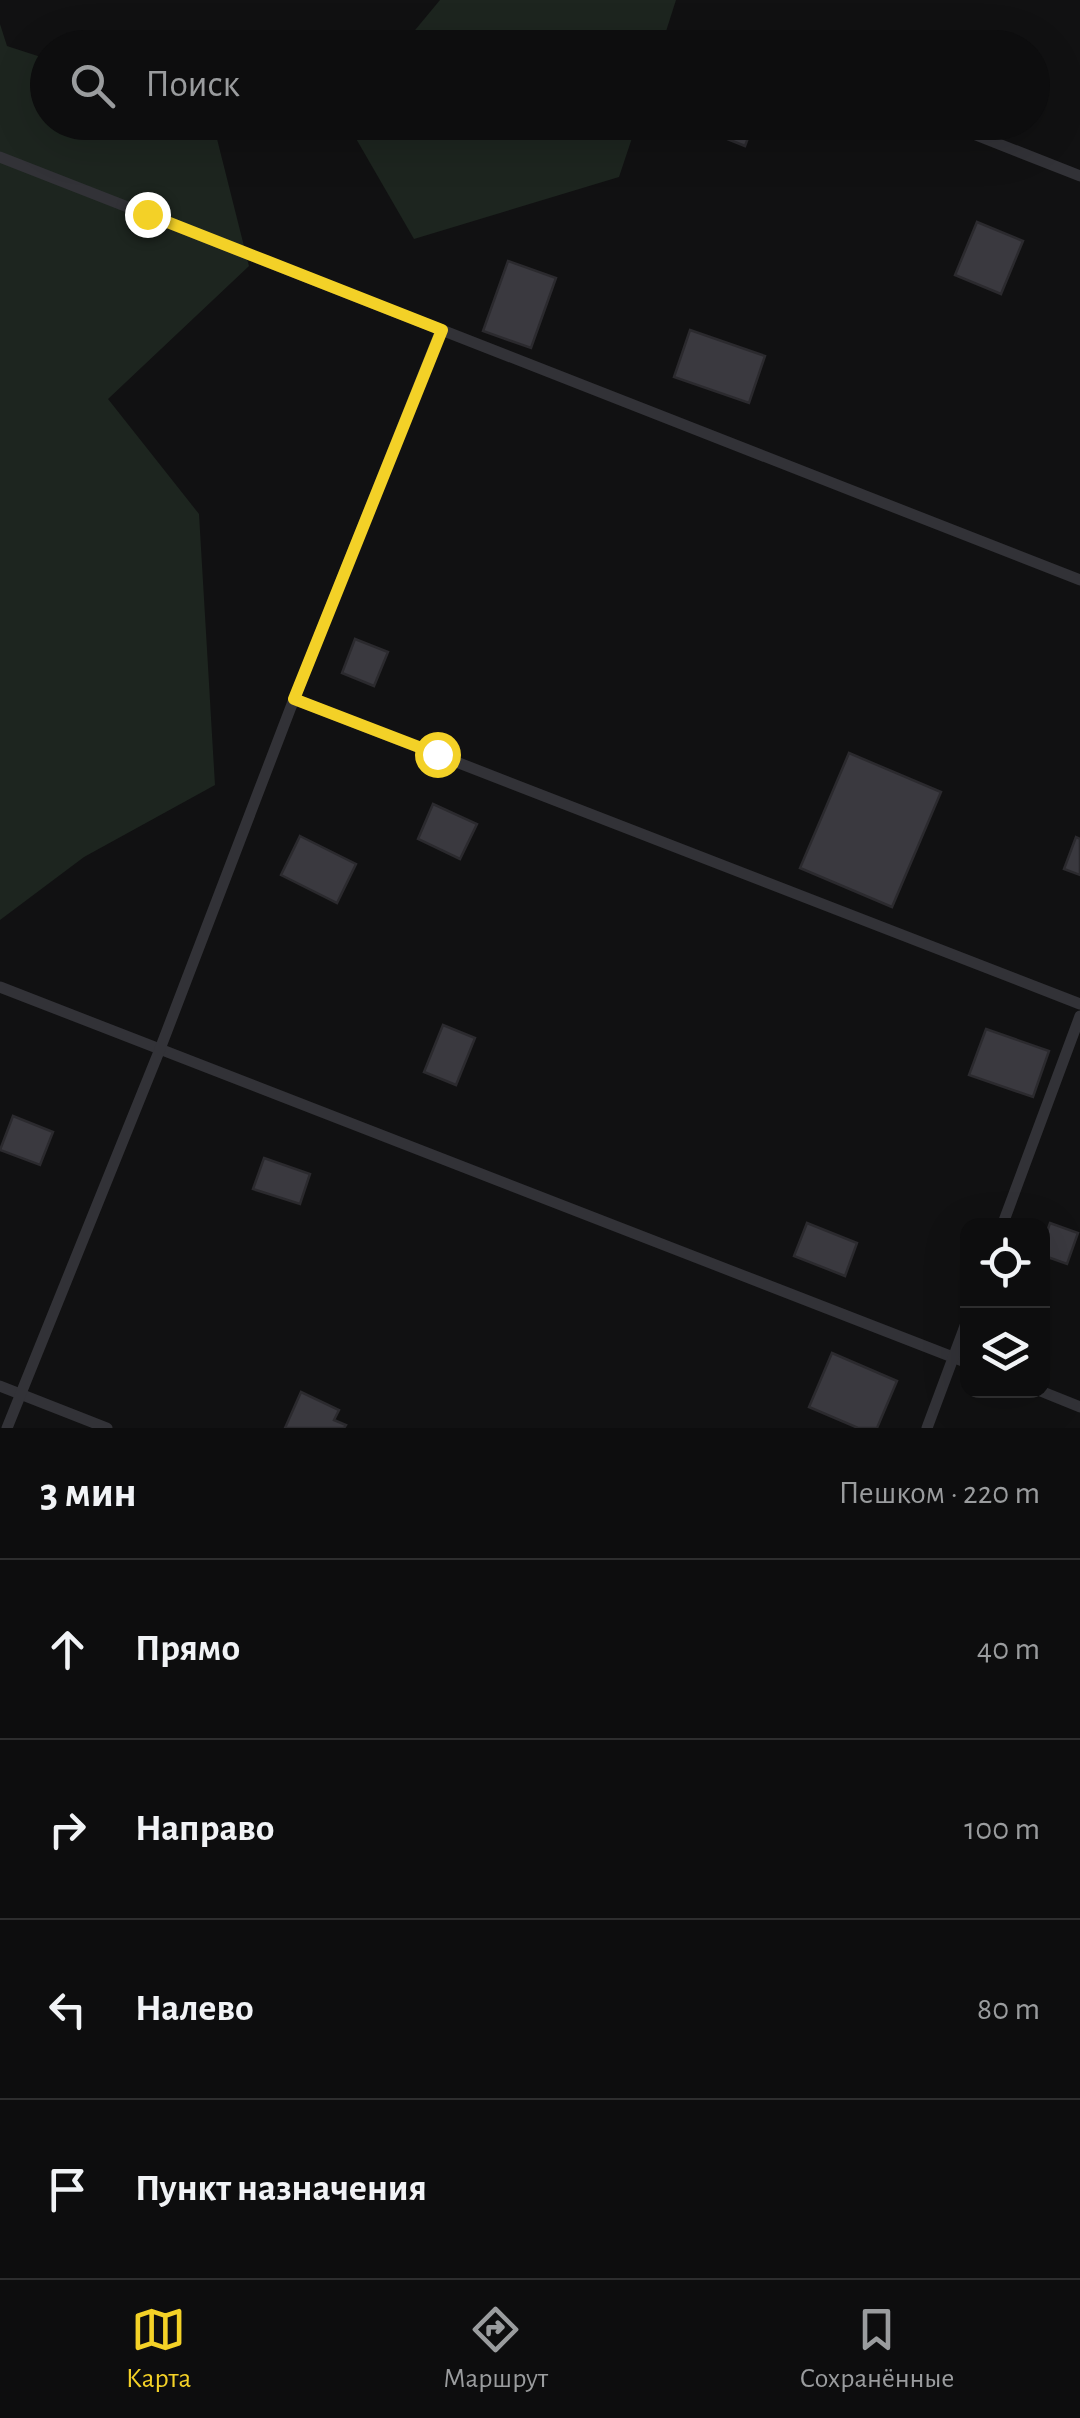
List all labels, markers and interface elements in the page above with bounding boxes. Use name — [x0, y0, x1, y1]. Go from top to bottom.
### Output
search box — [30, 30, 1050, 140]
icon: search — [65, 58, 120, 113]
text: Поиск — [145, 66, 240, 104]
route end — [125, 192, 171, 238]
route start — [415, 732, 461, 778]
map controls — [960, 1218, 1050, 1398]
button: locate — [960, 1218, 1050, 1308]
button: layers — [960, 1308, 1050, 1398]
text: 3 мин — [40, 1472, 137, 1514]
text: Пешком · 220 m — [839, 1477, 1040, 1509]
icon: ahead — [40, 1622, 95, 1677]
text: Прямо — [135, 1630, 240, 1668]
text: 40 m — [977, 1633, 1040, 1665]
icon: right — [40, 1802, 95, 1857]
text: Направо — [135, 1810, 274, 1848]
text: 100 m — [964, 1813, 1040, 1845]
icon: left — [40, 1982, 95, 2037]
text: Налево — [135, 1990, 254, 2028]
text: 80 m — [977, 1993, 1040, 2025]
icon: arrive — [40, 2162, 95, 2217]
text: Пункт назначения — [135, 2170, 427, 2208]
tab: Карта — [126, 2302, 191, 2396]
tab: Маршрут — [443, 2302, 548, 2396]
tab: Сохранённые — [800, 2302, 954, 2396]

